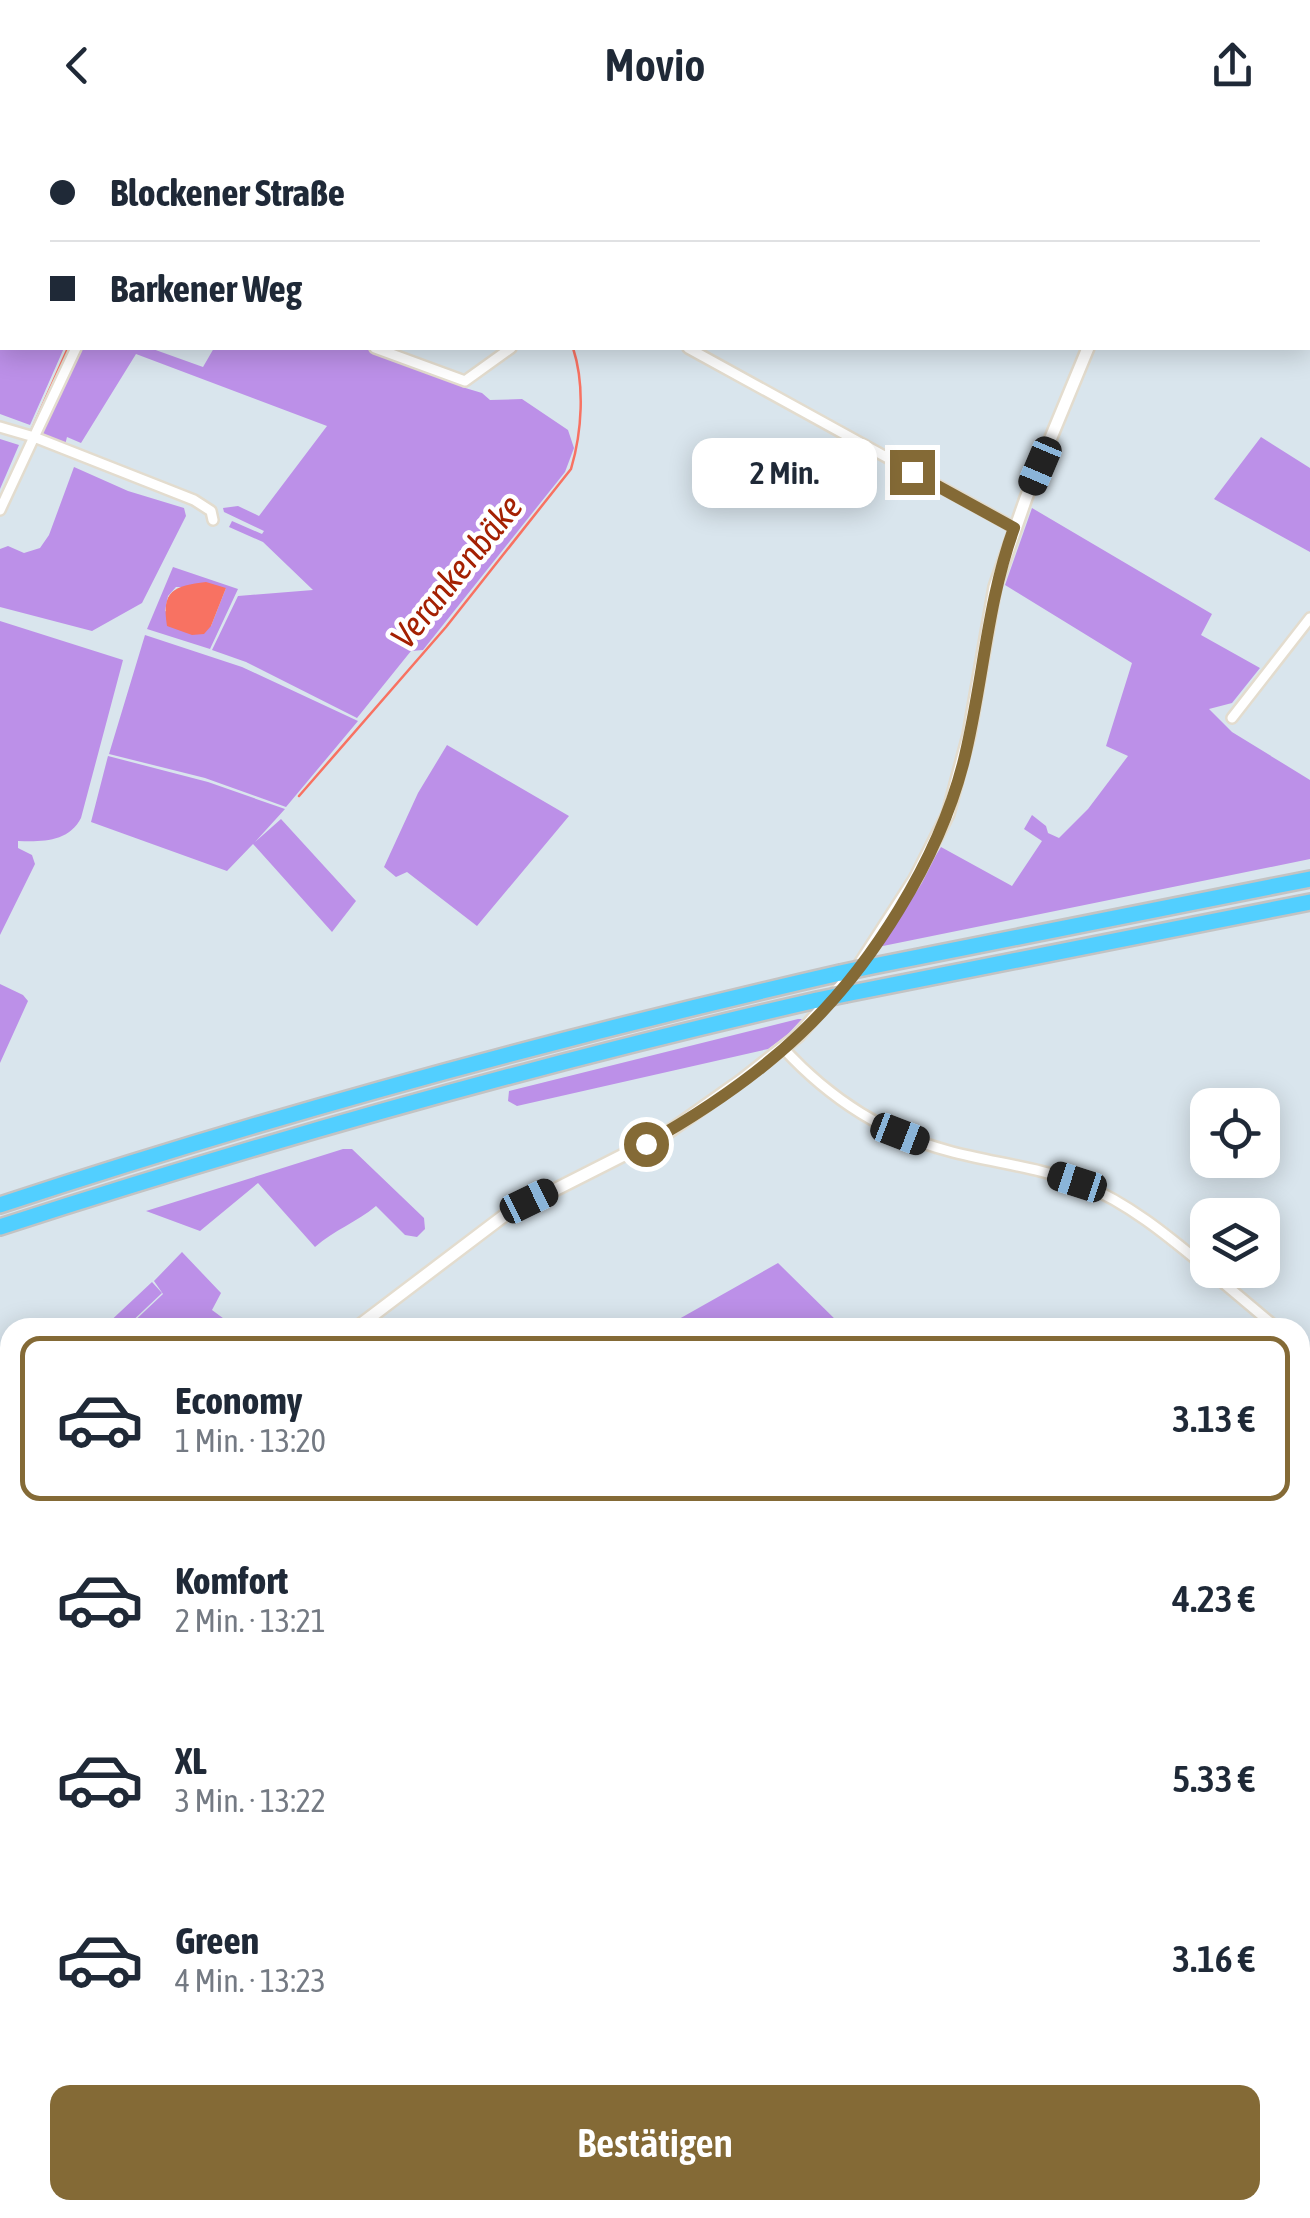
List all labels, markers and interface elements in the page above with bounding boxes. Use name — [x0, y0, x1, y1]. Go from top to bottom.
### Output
icon: back — [50, 38, 105, 93]
icon: share — [1205, 38, 1260, 93]
text: Movio — [605, 39, 705, 91]
text: Blockener Straße — [110, 171, 345, 214]
text: Barkener Weg — [110, 267, 302, 310]
car — [1014, 433, 1066, 499]
callout: 2 Min. — [692, 437, 877, 507]
route end — [890, 450, 935, 495]
text: 2 Min. — [750, 454, 819, 491]
water label: Verankenbäke — [382, 486, 530, 656]
map controls — [1190, 1088, 1280, 1288]
button: locate — [1190, 1088, 1280, 1178]
car — [867, 1109, 933, 1159]
route start — [624, 1122, 669, 1167]
car — [1044, 1158, 1110, 1206]
car — [495, 1174, 563, 1228]
button: layers — [1190, 1198, 1280, 1288]
icon: car — [55, 1374, 145, 1464]
text: Economy — [175, 1379, 302, 1422]
text: 3.13 € — [1172, 1397, 1255, 1440]
text: 1 Min. · 13:20 — [175, 1422, 326, 1459]
icon: car — [55, 1554, 145, 1644]
text: Komfort — [175, 1559, 288, 1602]
text: 4.23 € — [1172, 1577, 1255, 1620]
text: 2 Min. · 13:21 — [175, 1602, 326, 1639]
icon: car — [55, 1734, 145, 1824]
text: XL — [175, 1739, 207, 1782]
text: 5.33 € — [1172, 1757, 1255, 1800]
text: 3 Min. · 13:22 — [175, 1782, 326, 1819]
icon: car — [55, 1914, 145, 2004]
text: Green — [175, 1919, 259, 1962]
text: 3.16 € — [1172, 1937, 1255, 1980]
text: 4 Min. · 13:23 — [175, 1962, 326, 1999]
button: Bestätigen — [50, 2085, 1260, 2200]

